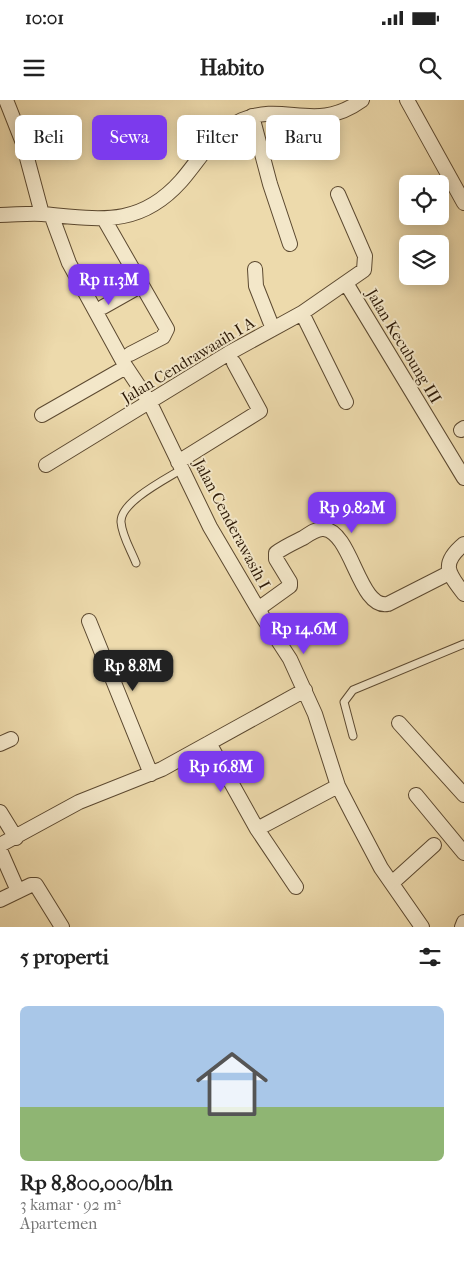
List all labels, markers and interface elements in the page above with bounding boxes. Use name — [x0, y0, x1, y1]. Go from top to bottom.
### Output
text: 10:01 — [25, 7, 64, 29]
icon: menu — [20, 54, 48, 82]
icon: search — [416, 54, 444, 82]
text: Habito — [200, 55, 264, 81]
chip: Beli — [15, 115, 82, 160]
chip: Sewa — [92, 115, 167, 160]
chip: Filter — [177, 115, 256, 160]
chip: Baru — [266, 115, 340, 160]
map controls — [399, 175, 449, 285]
button: locate — [399, 175, 449, 225]
button: layers — [399, 235, 449, 285]
pin: Rp 11.3M — [57, 264, 161, 306]
text: Rp 11.3M — [79, 270, 139, 289]
street label: Jalan Kecubung III — [361, 284, 446, 407]
street label: Jalan Cendrawaaih I A — [116, 312, 258, 408]
street label: Jalan Cenderawasih I — [189, 454, 274, 592]
pin: Rp 9.82M — [300, 492, 404, 534]
text: Rp 9.82M — [319, 498, 385, 517]
pin: Rp 14.6M — [252, 612, 356, 655]
text: Rp 14.6M — [271, 619, 337, 638]
pin: Rp 8.8M — [87, 650, 179, 692]
text: Rp 8.8M — [104, 656, 162, 675]
pin: Rp 16.8M — [169, 750, 273, 793]
text: Rp 16.8M — [189, 757, 253, 776]
icon: filters — [416, 943, 444, 971]
text: 5 properti — [20, 945, 109, 969]
icon: home — [187, 1039, 277, 1129]
text: Rp 8,800,000/bln — [20, 1171, 173, 1195]
text: 3 kamar · 92 m² — [20, 1195, 121, 1214]
text: Apartemen — [20, 1214, 97, 1233]

